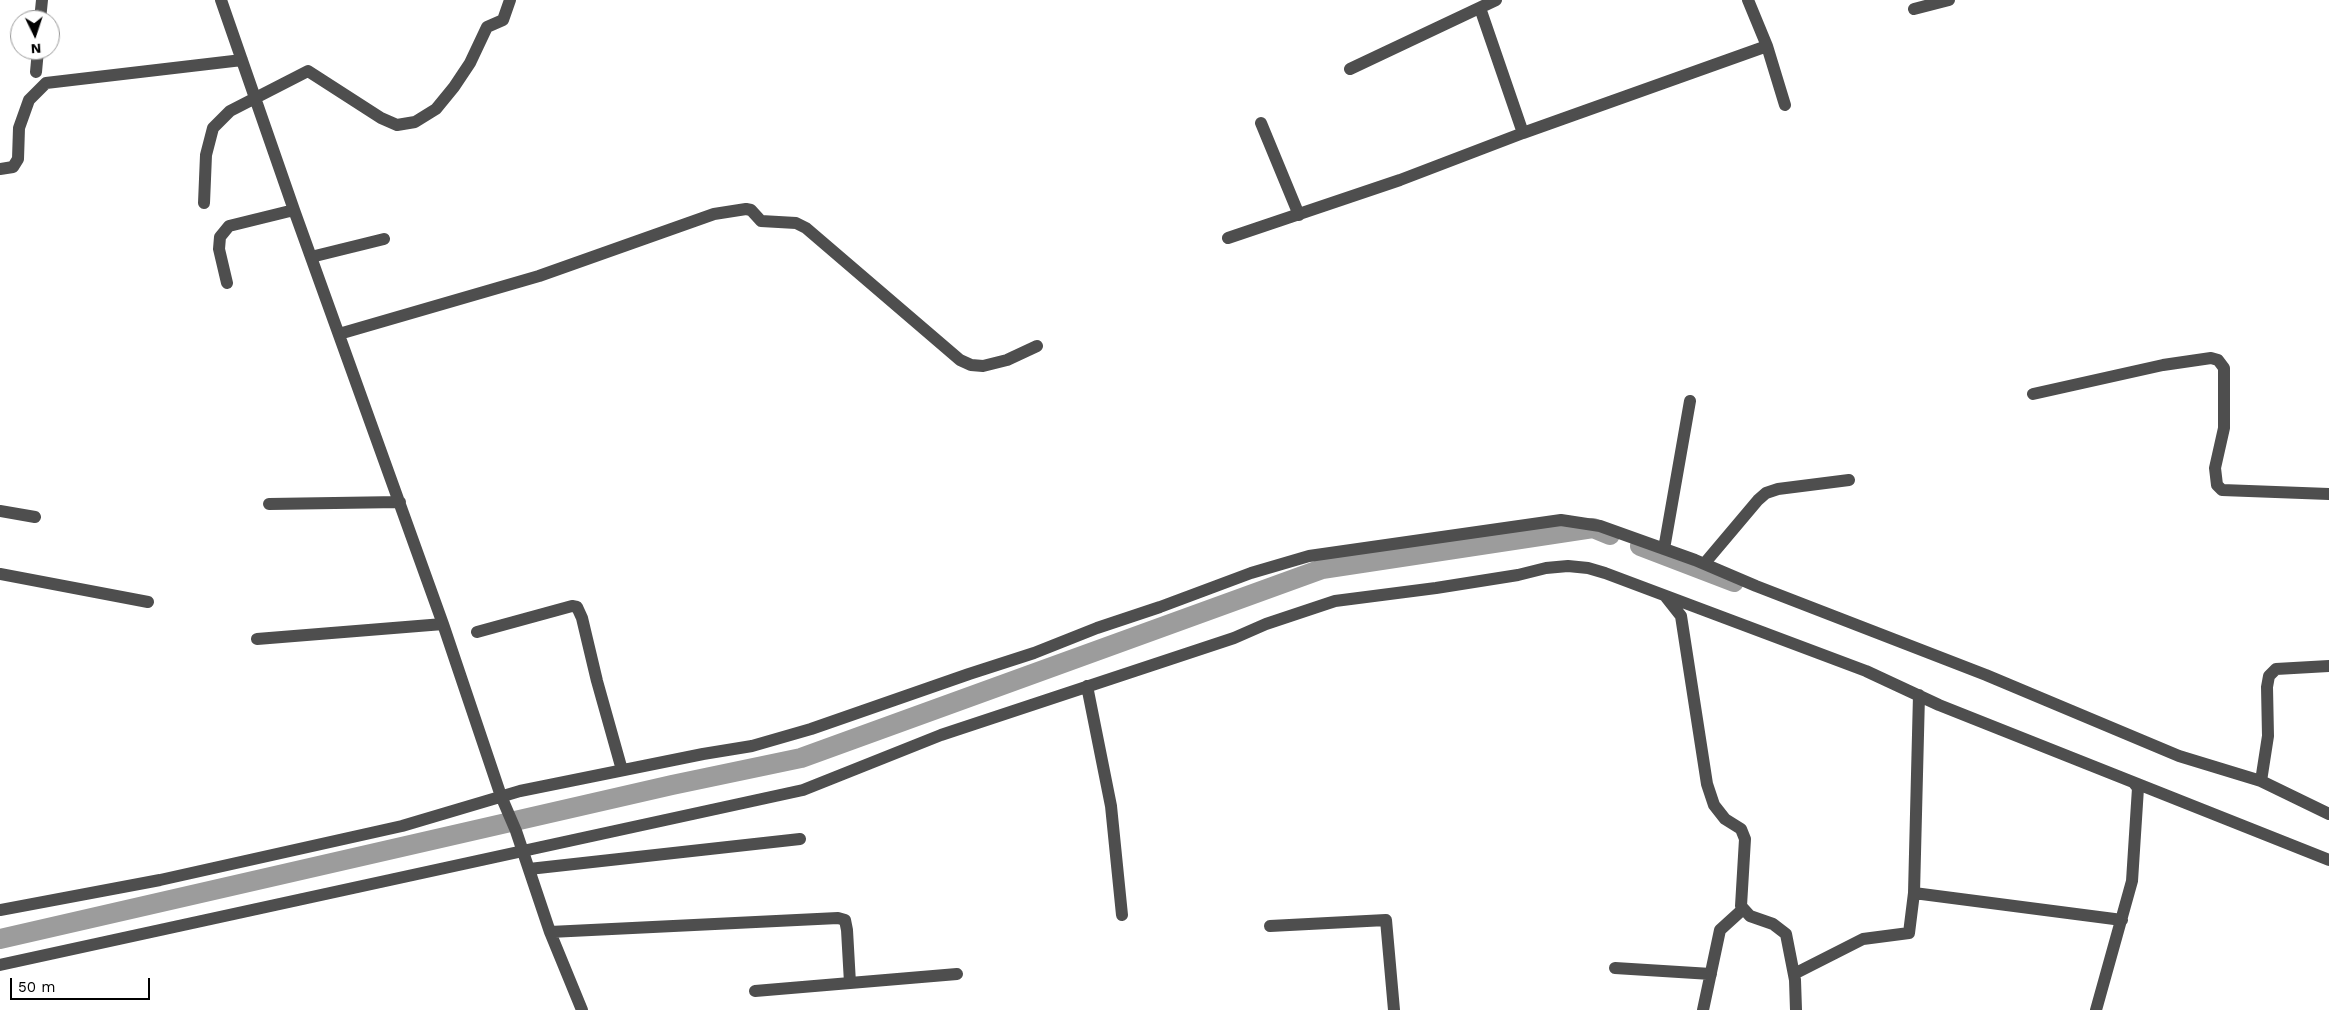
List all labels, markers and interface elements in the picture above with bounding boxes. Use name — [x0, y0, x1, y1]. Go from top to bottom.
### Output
north arrow — [10, 10, 60, 60]
text: N — [30, 41, 42, 57]
scale bar — [12, 968, 152, 1000]
text: 50 m — [18, 978, 55, 996]

